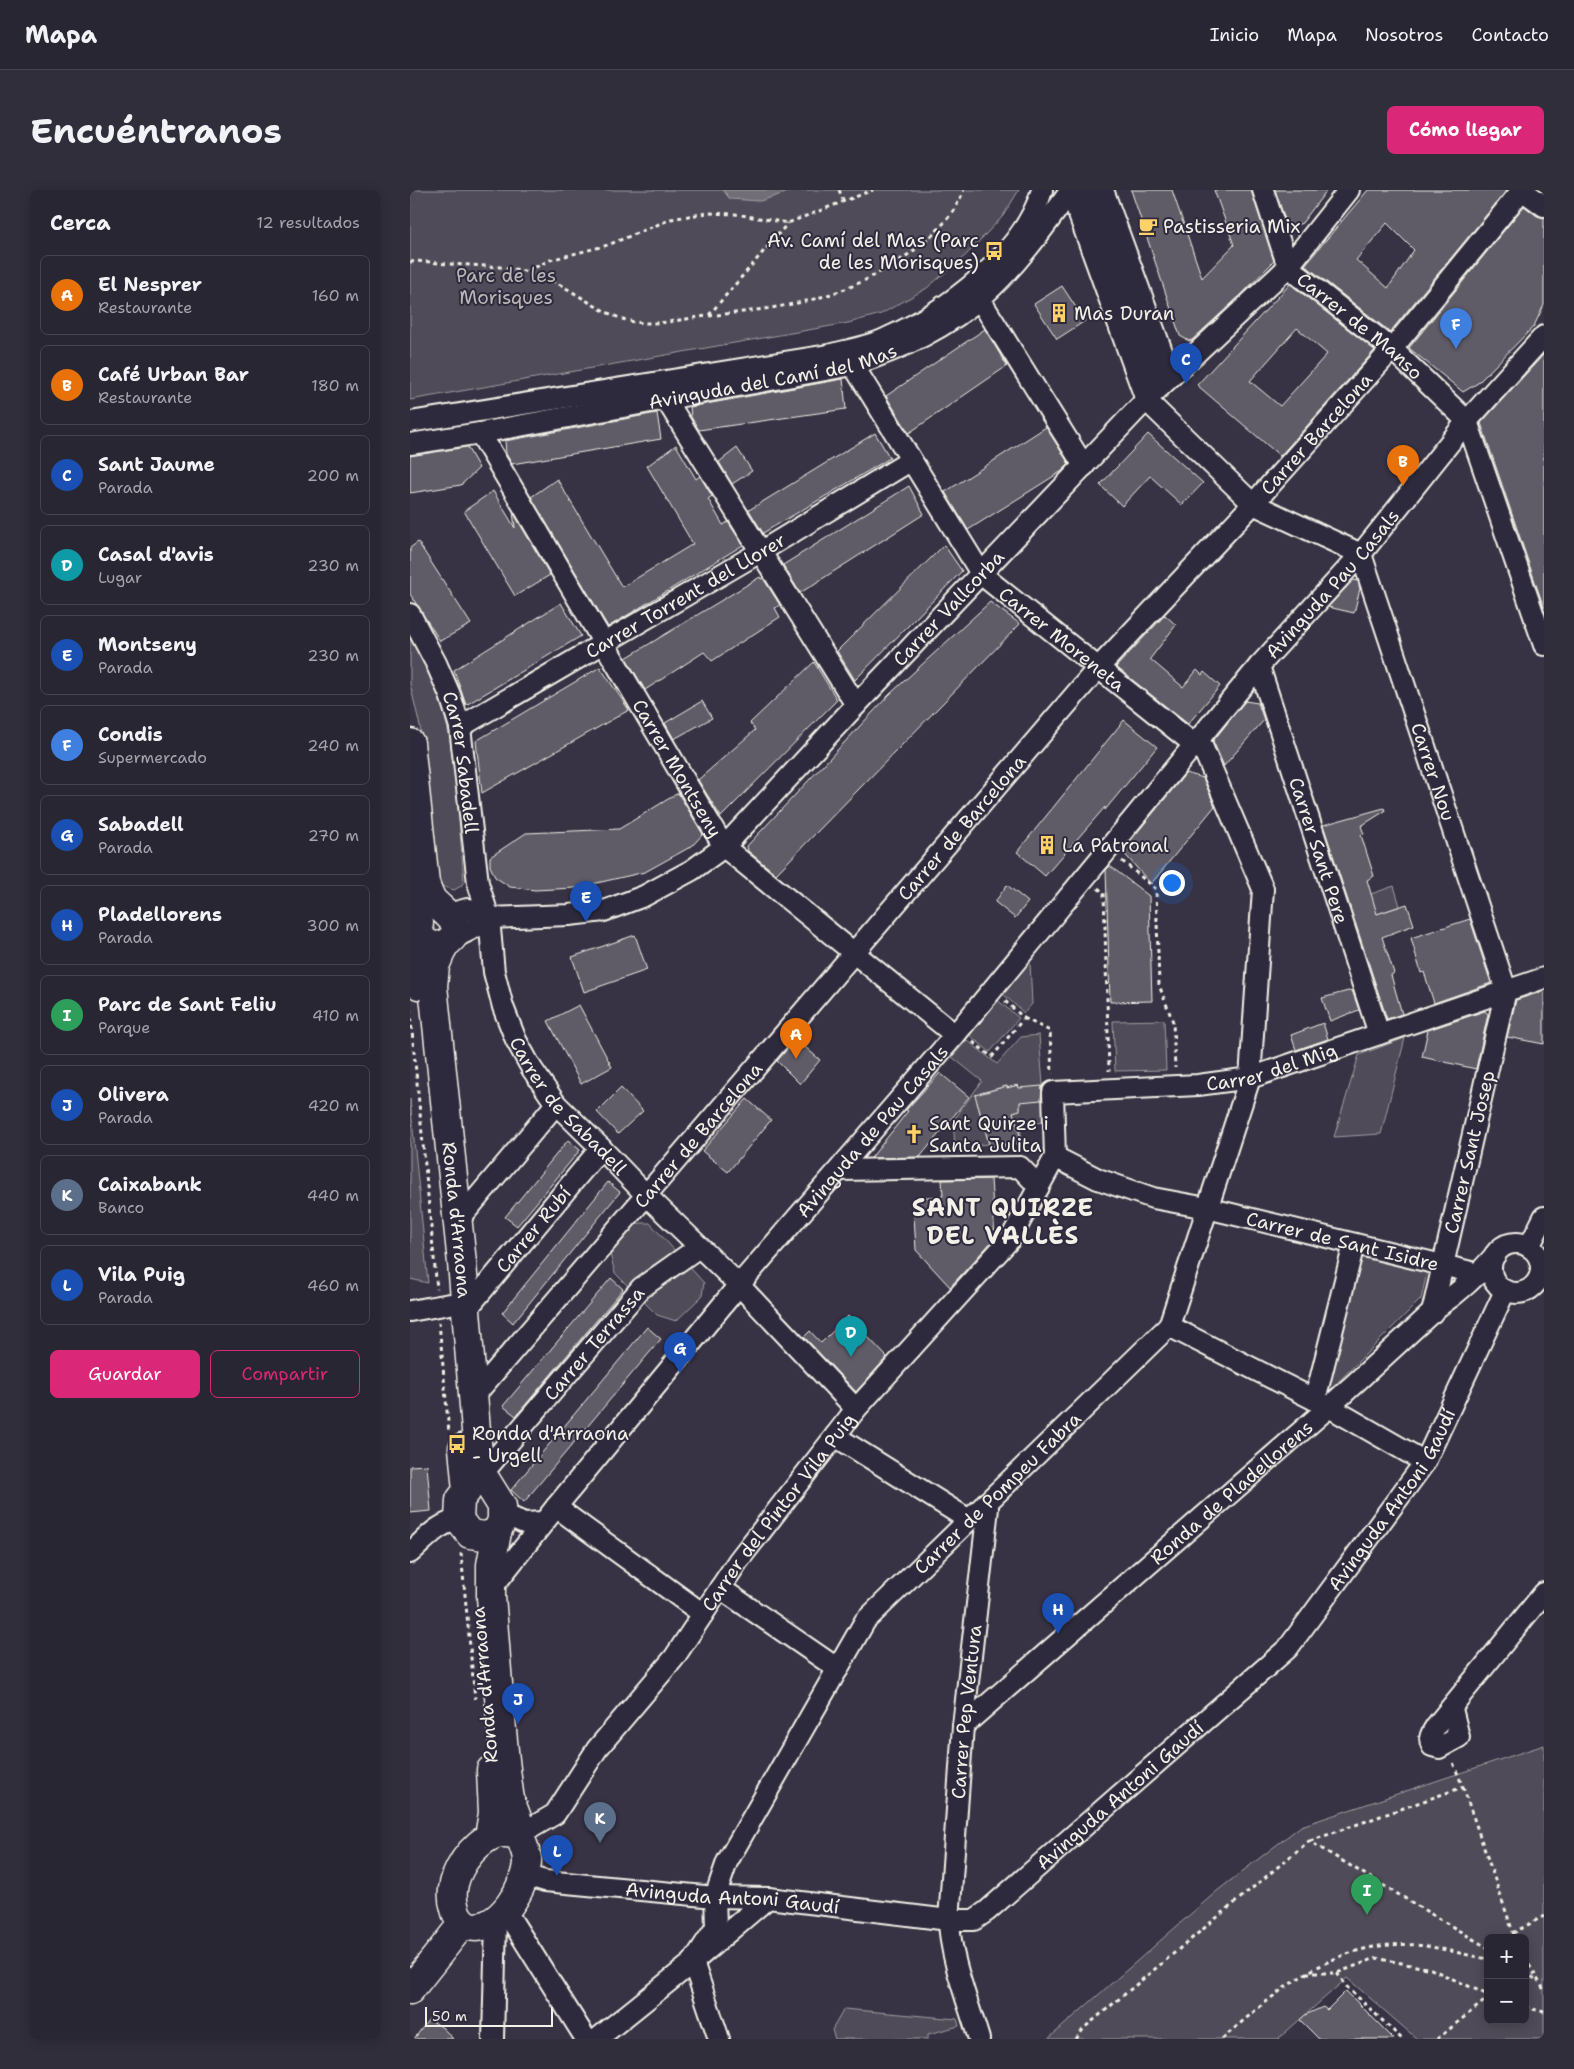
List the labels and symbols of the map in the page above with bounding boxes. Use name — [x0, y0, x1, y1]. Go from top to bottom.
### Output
place label: Pastisseria Mix — [1163, 214, 1301, 239]
cafe icon: Pastisseria Mix — [1137, 215, 1159, 237]
place label: Av. Camí del Mas (Parc de les Morisques) — [767, 228, 979, 275]
bus stop icon: Av. Camí del Mas (Parc de les Morisques) — [983, 240, 1005, 262]
park label: Parc de les Morisques — [456, 263, 556, 310]
street label: Carrer de Manso — [1292, 267, 1428, 385]
place label: Mas Duran — [1074, 301, 1174, 326]
building icon: Mas Duran — [1048, 302, 1070, 324]
pin: F — [1440, 308, 1472, 349]
street label: Avinguda del Camí del Mas — [647, 338, 901, 415]
pin: C — [1170, 343, 1202, 384]
street label: Carrer Barcelona — [1255, 367, 1378, 500]
pin: B — [1387, 445, 1419, 486]
street label: Avinguda Pau Casals — [1260, 504, 1405, 664]
street label: Carrer Torrent del Llorer — [581, 527, 790, 664]
street label: Carrer Vallcorba — [888, 545, 1010, 672]
street label: Carrer Moreneta — [994, 581, 1130, 698]
street label: Carrer Sabadell — [437, 688, 484, 835]
street label: Carrer Montseny — [627, 695, 728, 842]
street label: Carrer Nou — [1405, 720, 1461, 824]
street label: Carrer de Barcelona — [892, 749, 1032, 906]
street label: Carrer Sant Pere — [1283, 774, 1354, 927]
place label: La Patronal — [1062, 833, 1169, 858]
building icon: La Patronal — [1036, 834, 1058, 856]
your location — [1159, 870, 1185, 896]
pin: E — [570, 881, 602, 922]
pin: A — [780, 1018, 812, 1059]
street label: Carrer de Sabadell — [504, 1032, 632, 1181]
street label: Carrer del Mig — [1205, 1037, 1340, 1097]
street label: Avinguda de Pau Casals — [791, 1040, 954, 1223]
street label: Carrer de Barcelona — [629, 1057, 768, 1214]
street label: Carrer Sant Josep — [1439, 1068, 1500, 1236]
place label: Sant Quirze i Santa Julita — [929, 1111, 1049, 1158]
church icon: Sant Quirze i Santa Julita — [903, 1123, 925, 1145]
street label: Ronda d'Arraona — [436, 1140, 477, 1299]
street label: Carrer Rubí — [490, 1181, 577, 1278]
district label: SANT QUIRZE DEL VALLÈS — [912, 1192, 1094, 1252]
street label: Carrer de Sant Isidre — [1244, 1206, 1441, 1277]
street label: Carrer Terrassa — [538, 1281, 650, 1406]
pin: D — [835, 1316, 867, 1357]
pin: G — [664, 1332, 696, 1373]
street label: Avinguda Antoni Gaudí — [1322, 1404, 1462, 1596]
street label: Carrer de Pompeu Fabra — [909, 1406, 1086, 1580]
street label: Carrer del Pintor Vila Puig — [696, 1408, 862, 1616]
street label: Ronda de Pladellorens — [1145, 1415, 1318, 1570]
place label: Ronda d'Arraona - Urgell — [472, 1421, 629, 1468]
bus stop icon: Ronda d'Arraona - Urgell — [446, 1433, 468, 1455]
pin: H — [1042, 1593, 1074, 1634]
street label: Ronda d'Arraona — [465, 1606, 504, 1764]
street label: Carrer Pep Ventura — [946, 1623, 988, 1800]
pin: J — [502, 1683, 534, 1724]
street label: Avinguda Antoni Gaudí — [1031, 1715, 1210, 1876]
pin: K — [584, 1802, 616, 1843]
pin: L — [541, 1835, 573, 1876]
pin: I — [1351, 1874, 1383, 1915]
street label: Avinguda Antoni Gaudí — [624, 1877, 841, 1920]
scale bar — [425, 2004, 552, 2027]

